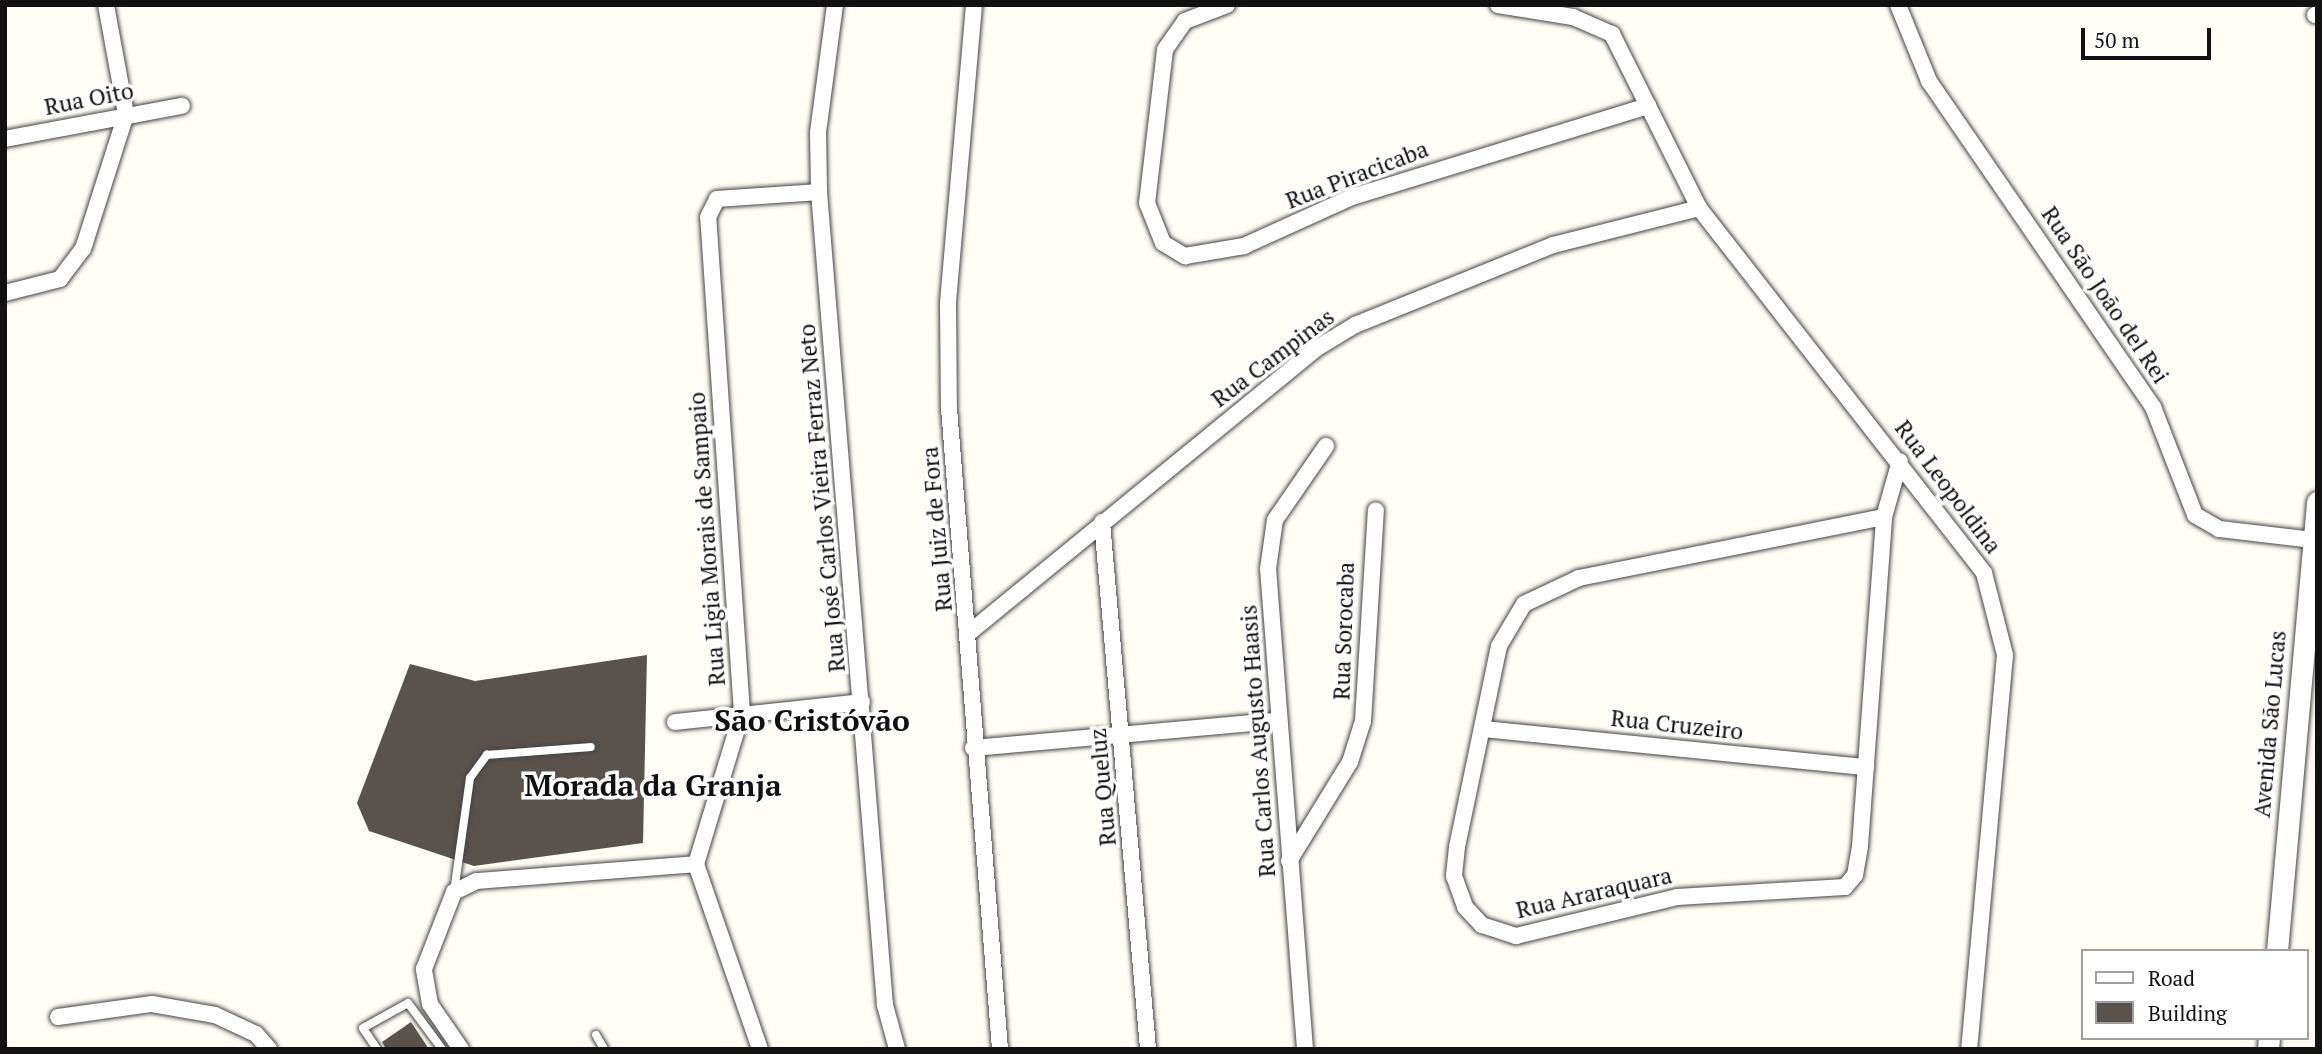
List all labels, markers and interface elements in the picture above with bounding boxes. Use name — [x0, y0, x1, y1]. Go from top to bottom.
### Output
scale bar — [2084, 14, 2214, 58]
text: 50 m — [2094, 26, 2140, 54]
street label: Rua Oito — [42, 77, 136, 121]
street label: Rua Piracicaba — [1282, 135, 1432, 215]
street label: Rua São João del Rei — [2036, 201, 2174, 389]
street label: Rua Campinas — [1206, 303, 1340, 413]
street label: Rua José Carlos Vieira Ferraz Neto — [793, 322, 851, 674]
street label: Rua Ligia Morais de Sampaio — [683, 391, 731, 687]
street label: Rua Leopoldina — [1889, 415, 2007, 559]
street label: Rua Juiz de Fora — [916, 445, 958, 613]
street label: Rua Sorocaba — [1328, 561, 1360, 701]
street label: Rua Carlos Augusto Haasis — [1235, 604, 1281, 878]
street label: Avenida São Lucas — [2248, 629, 2292, 819]
district label: São Cristóvão — [714, 702, 910, 738]
street label: Rua Cruzeiro — [1609, 704, 1745, 746]
street label: Rua Queluz — [1084, 727, 1122, 847]
district label: Morada da Granja — [524, 767, 782, 803]
street label: Rua Araraquara — [1513, 862, 1675, 924]
legend — [2080, 949, 2308, 1040]
text: Road — [2148, 964, 2195, 992]
text: Building — [2148, 999, 2227, 1027]

